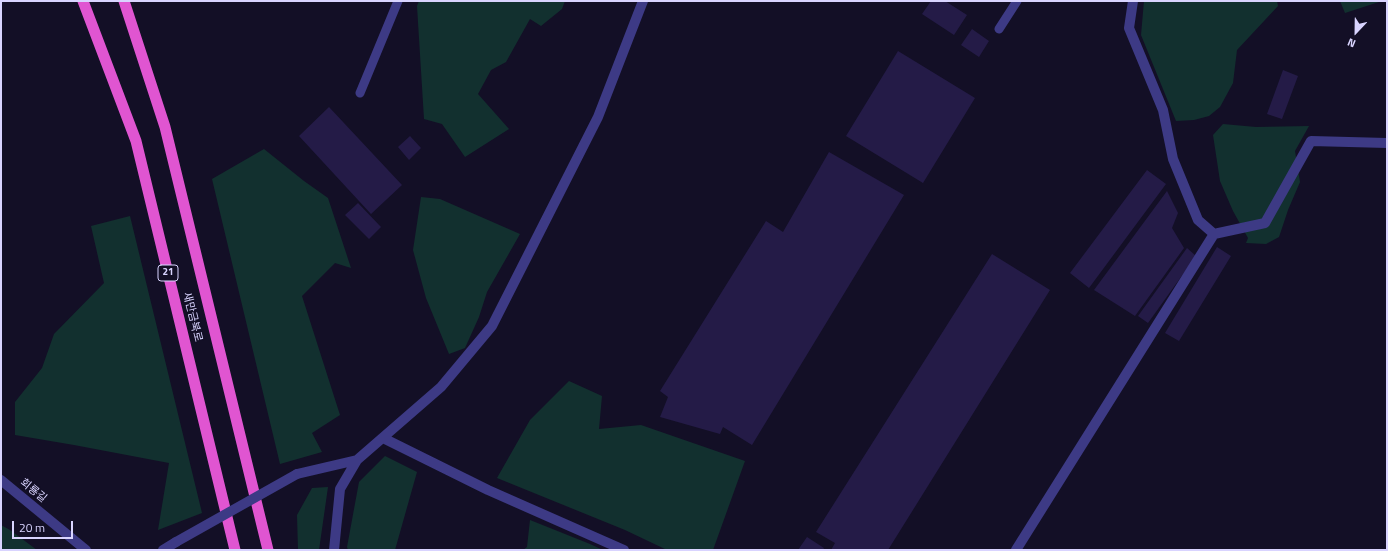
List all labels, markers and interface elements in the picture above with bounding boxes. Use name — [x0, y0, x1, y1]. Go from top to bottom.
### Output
north arrow — [1336, 12, 1376, 52]
text: N — [1345, 34, 1358, 52]
road number: 21 — [158, 265, 178, 281]
street label: 새만금북로 — [179, 291, 205, 343]
street label: 회룡길 — [17, 476, 49, 506]
scale bar — [14, 513, 75, 539]
text: 20 m — [19, 518, 45, 537]

